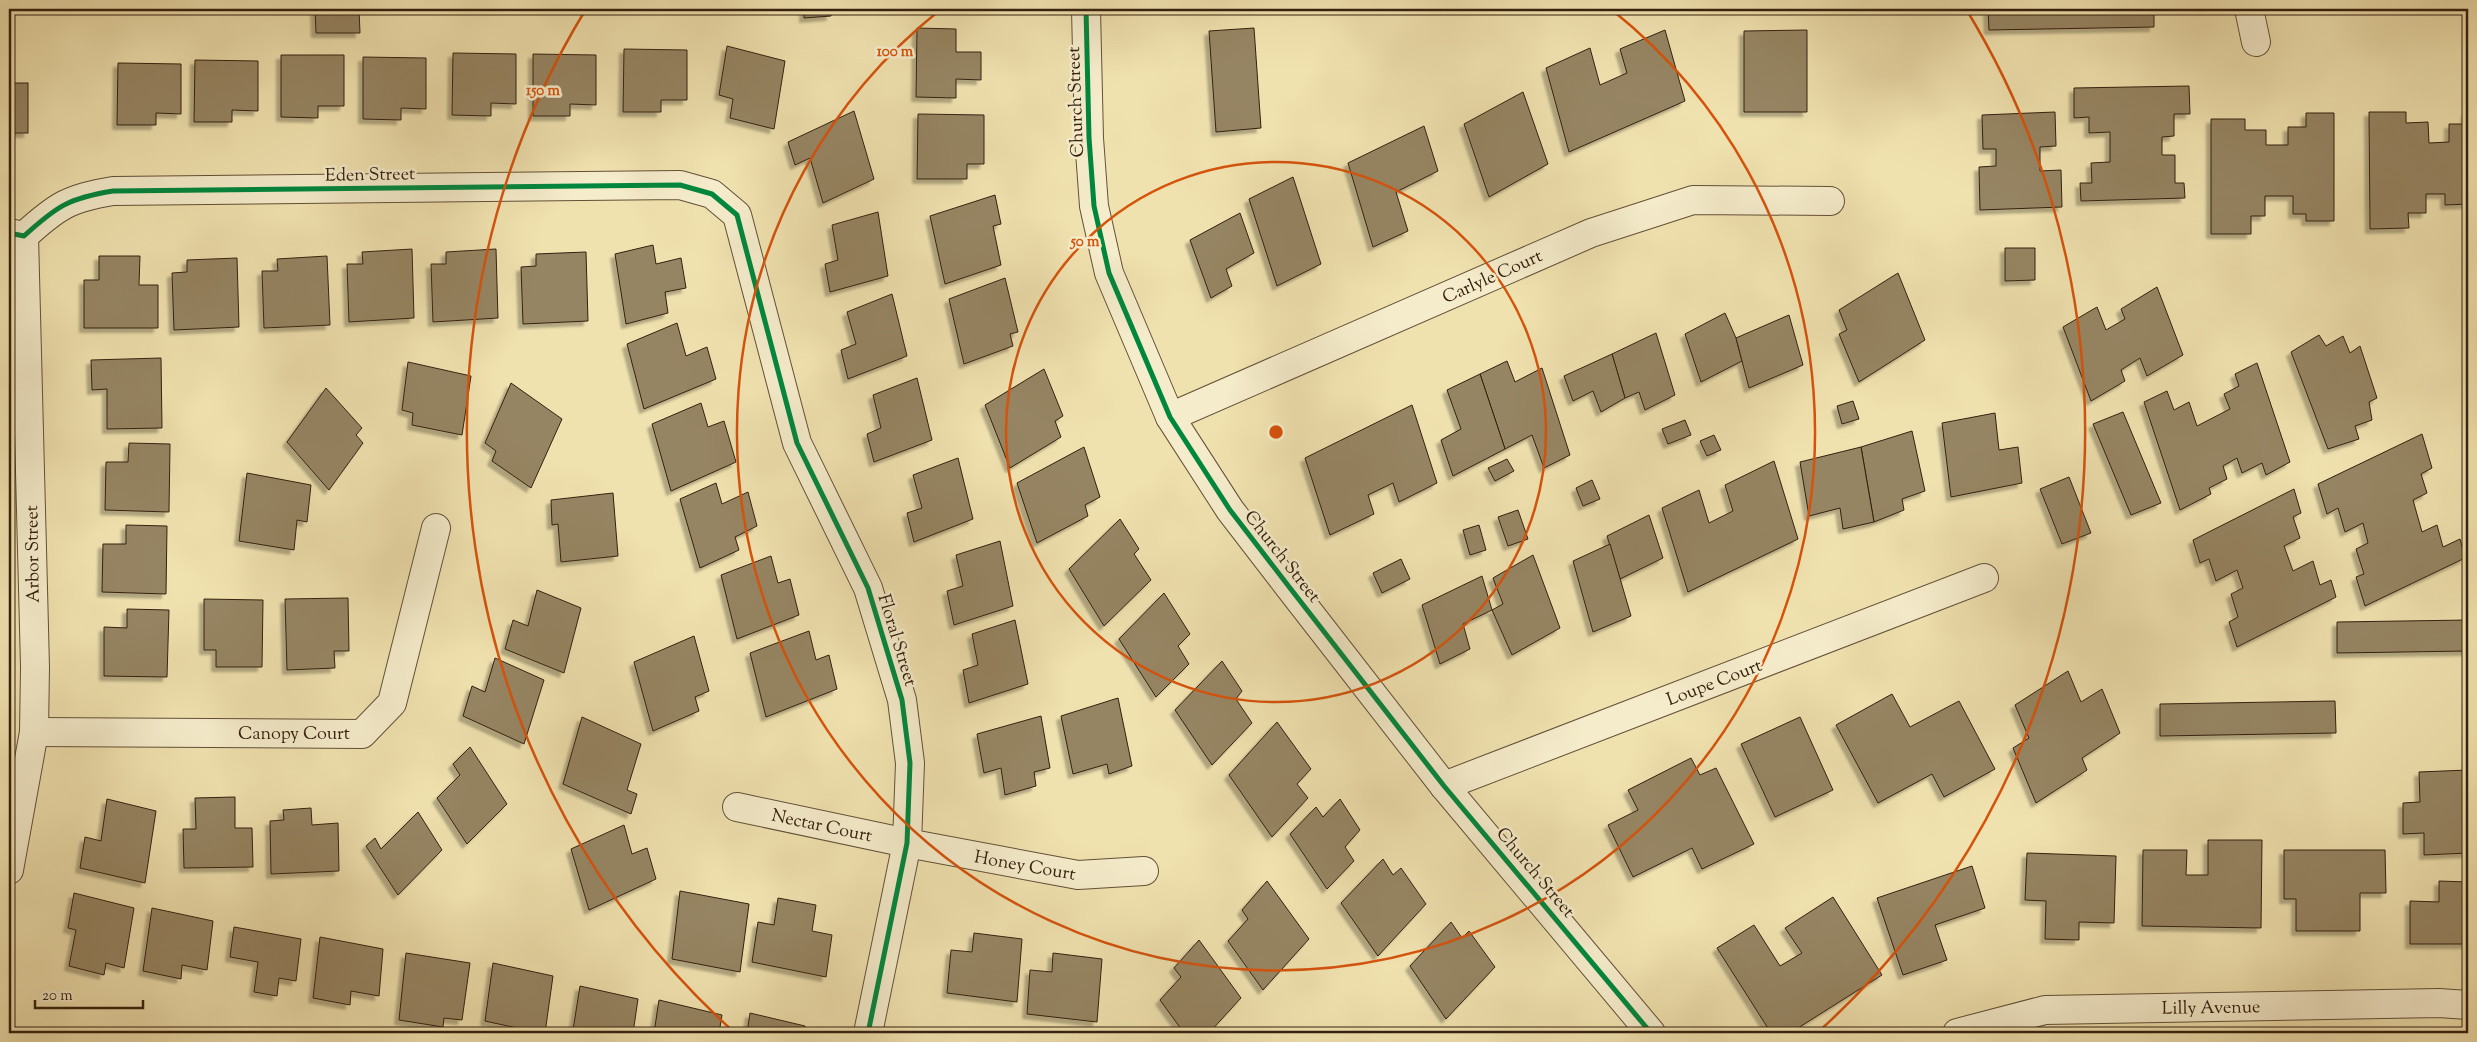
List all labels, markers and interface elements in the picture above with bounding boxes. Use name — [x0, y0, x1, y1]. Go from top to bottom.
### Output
text: 100 m — [877, 42, 914, 63]
street label: Church Street — [1062, 46, 1092, 158]
text: 150 m — [526, 81, 560, 102]
street label: Eden Street — [325, 162, 415, 190]
text: 50 m — [1070, 232, 1100, 253]
street label: Carlyle Court — [1439, 244, 1547, 311]
centre of rings — [1267, 423, 1285, 441]
street label: Arbor Street — [20, 505, 48, 603]
street label: Church Street — [1237, 506, 1326, 609]
street label: Floral Street — [870, 591, 922, 690]
street label: Loupe Court — [1663, 654, 1766, 714]
street label: Canopy Court — [238, 722, 350, 748]
street label: Nectar Court — [769, 804, 874, 850]
street label: Church Street — [1489, 822, 1580, 924]
street label: Honey Court — [972, 845, 1077, 889]
scale bar — [35, 977, 142, 1009]
text: 20 m — [42, 986, 73, 1007]
street label: Lilly Avenue — [2161, 995, 2261, 1023]

